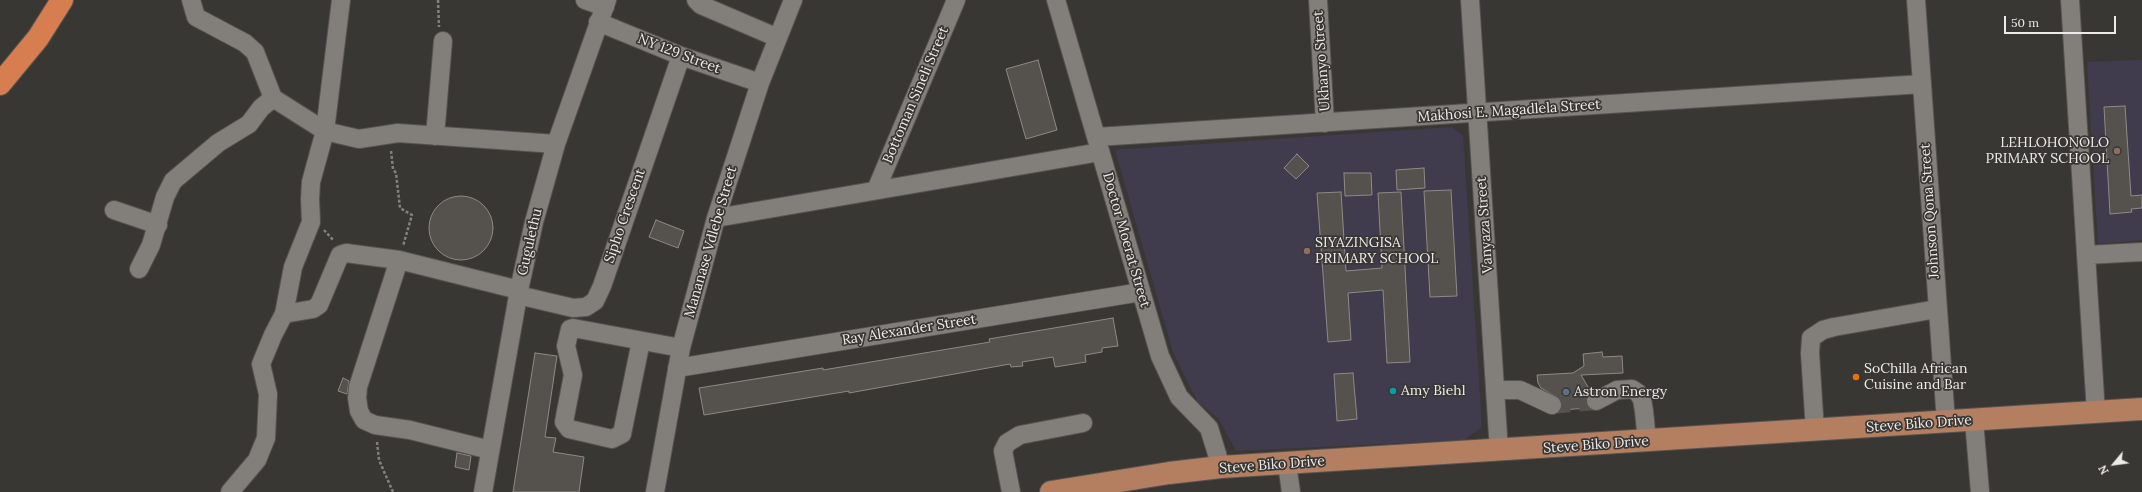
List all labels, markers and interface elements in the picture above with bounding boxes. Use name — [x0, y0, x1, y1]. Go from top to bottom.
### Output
scale bar — [2006, 8, 2118, 34]
street label: Ukhanyo Street — [1310, 10, 1334, 112]
text: 50 m — [2011, 15, 2039, 30]
street label: Bottoman Sineli Street — [880, 24, 952, 166]
street label: NY 129 Street — [635, 31, 723, 77]
street label: Makhosi E. Magadlela Street — [1417, 96, 1601, 126]
place label: LEHLOHONOLO PRIMARY SCHOOL — [1986, 135, 2109, 168]
street label: Johnson Qona Street — [1917, 143, 1943, 279]
marker: LEHLOHONOLO PRIMARY SCHOOL — [2112, 146, 2122, 156]
street label: Mananase Vdlebe Street — [681, 164, 741, 320]
street label: Sipho Crescent — [601, 166, 649, 266]
street label: Doctor Moerat Street — [1099, 171, 1153, 309]
street label: Vanyaza Street — [1473, 176, 1497, 274]
street label: Gugulethu — [514, 207, 546, 277]
place label: SIYAZINGISA PRIMARY SCHOOL — [1315, 235, 1438, 268]
marker: SIYAZINGISA PRIMARY SCHOOL — [1302, 246, 1312, 256]
street label: Ray Alexander Street — [841, 311, 977, 349]
place label: SoChilla African Cuisine and Bar — [1864, 361, 1967, 394]
marker: SoChilla African Cuisine and Bar — [1851, 372, 1861, 382]
place label: Amy Biehl — [1401, 383, 1466, 399]
place label: Astron Energy — [1574, 384, 1667, 400]
marker: Amy Biehl — [1388, 386, 1398, 396]
marker: Astron Energy — [1561, 387, 1571, 397]
street label: Steve Biko Drive — [1866, 412, 1972, 436]
street label: Steve Biko Drive — [1543, 433, 1649, 457]
north arrow — [2094, 444, 2134, 484]
street label: Steve Biko Drive — [1219, 453, 1325, 477]
text: N — [2095, 463, 2112, 477]

